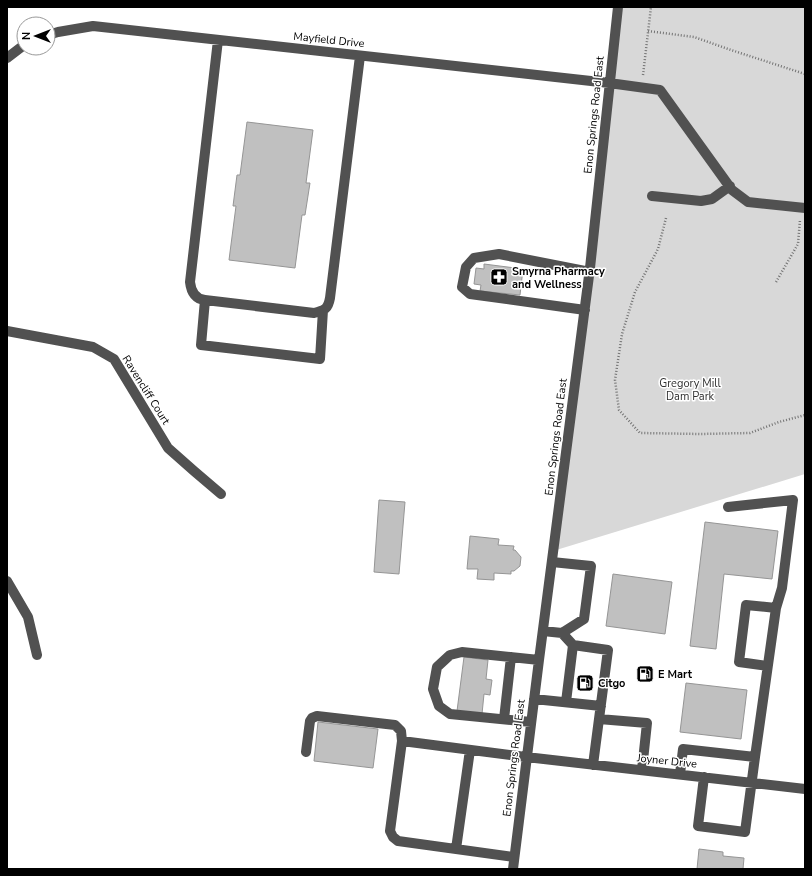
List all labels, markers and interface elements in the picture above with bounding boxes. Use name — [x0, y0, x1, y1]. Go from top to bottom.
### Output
north arrow — [16, 16, 56, 56]
street label: Mayfield Drive — [293, 29, 365, 51]
text: N — [19, 32, 34, 40]
street label: Enon Springs Road East — [580, 55, 608, 174]
place label: Smyrna Pharmacy and Wellness — [512, 264, 605, 292]
pharmacy icon: Smyrna Pharmacy and Wellness — [489, 267, 509, 287]
street label: Ravencliff Court — [119, 353, 173, 428]
park label: Gregory Mill Dam Park — [659, 376, 721, 404]
street label: Enon Springs Road East — [541, 377, 571, 496]
fuel station icon: E Mart — [635, 664, 655, 684]
place label: E Mart — [658, 667, 693, 682]
fuel station icon: Citgo — [575, 673, 595, 693]
place label: Citgo — [598, 676, 625, 691]
street label: Enon Springs Road East — [499, 698, 529, 817]
street label: Joyner Drive — [635, 750, 698, 772]

